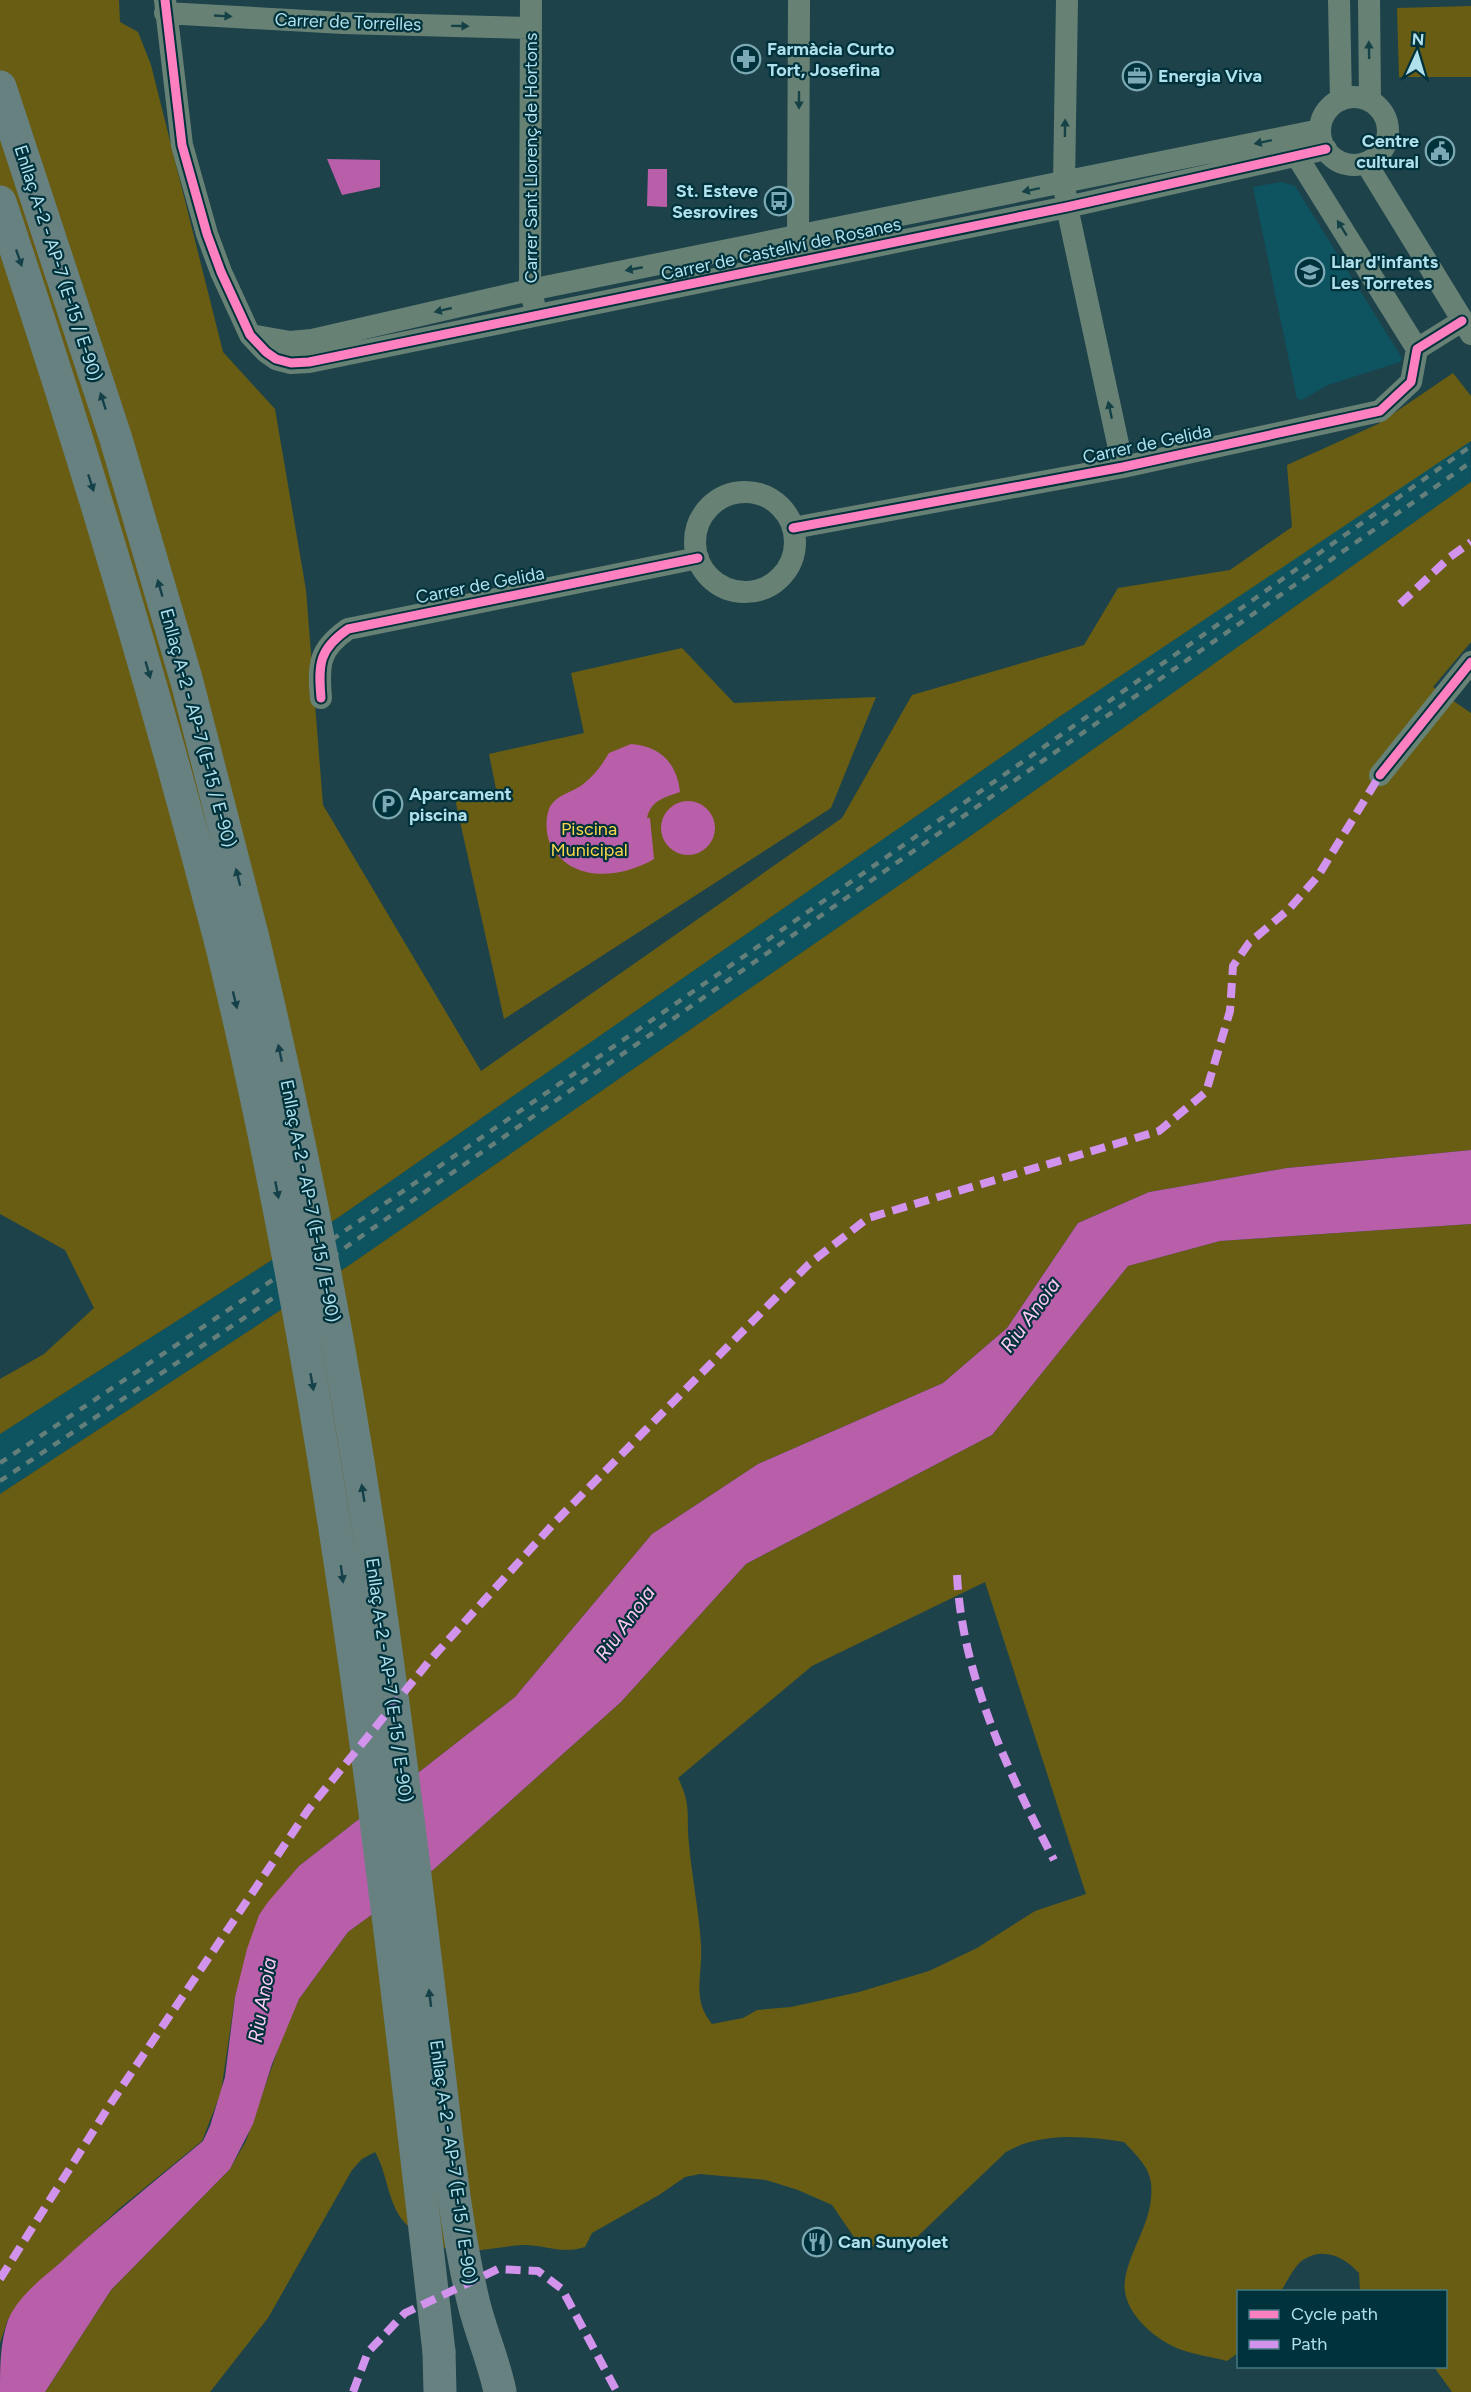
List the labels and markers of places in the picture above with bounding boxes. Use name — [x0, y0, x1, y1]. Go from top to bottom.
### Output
place label: Farmàcia Curto Tort, Josefina — [767, 38, 895, 81]
pharmacy icon: Farmàcia Curto Tort, Josefina — [730, 43, 762, 75]
office icon: Energia Viva — [1121, 60, 1153, 92]
place label: Energia Viva — [1158, 65, 1262, 87]
place label: Centre cultural — [1356, 130, 1419, 173]
public building icon: Centre cultural — [1424, 135, 1456, 167]
place label: St. Esteve Sesrovires — [672, 180, 759, 223]
bus stop icon: St. Esteve Sesrovires — [763, 185, 795, 217]
place label: Llar d'infants Les Torretes — [1331, 251, 1439, 294]
school or university icon: Llar d'infants Les Torretes — [1294, 256, 1326, 288]
place label: Aparcament piscina — [409, 783, 512, 826]
parking icon: Aparcament piscina — [372, 788, 404, 820]
restaurant icon: Can Sunyolet — [801, 2226, 833, 2258]
place label: Can Sunyolet — [838, 2231, 948, 2253]

